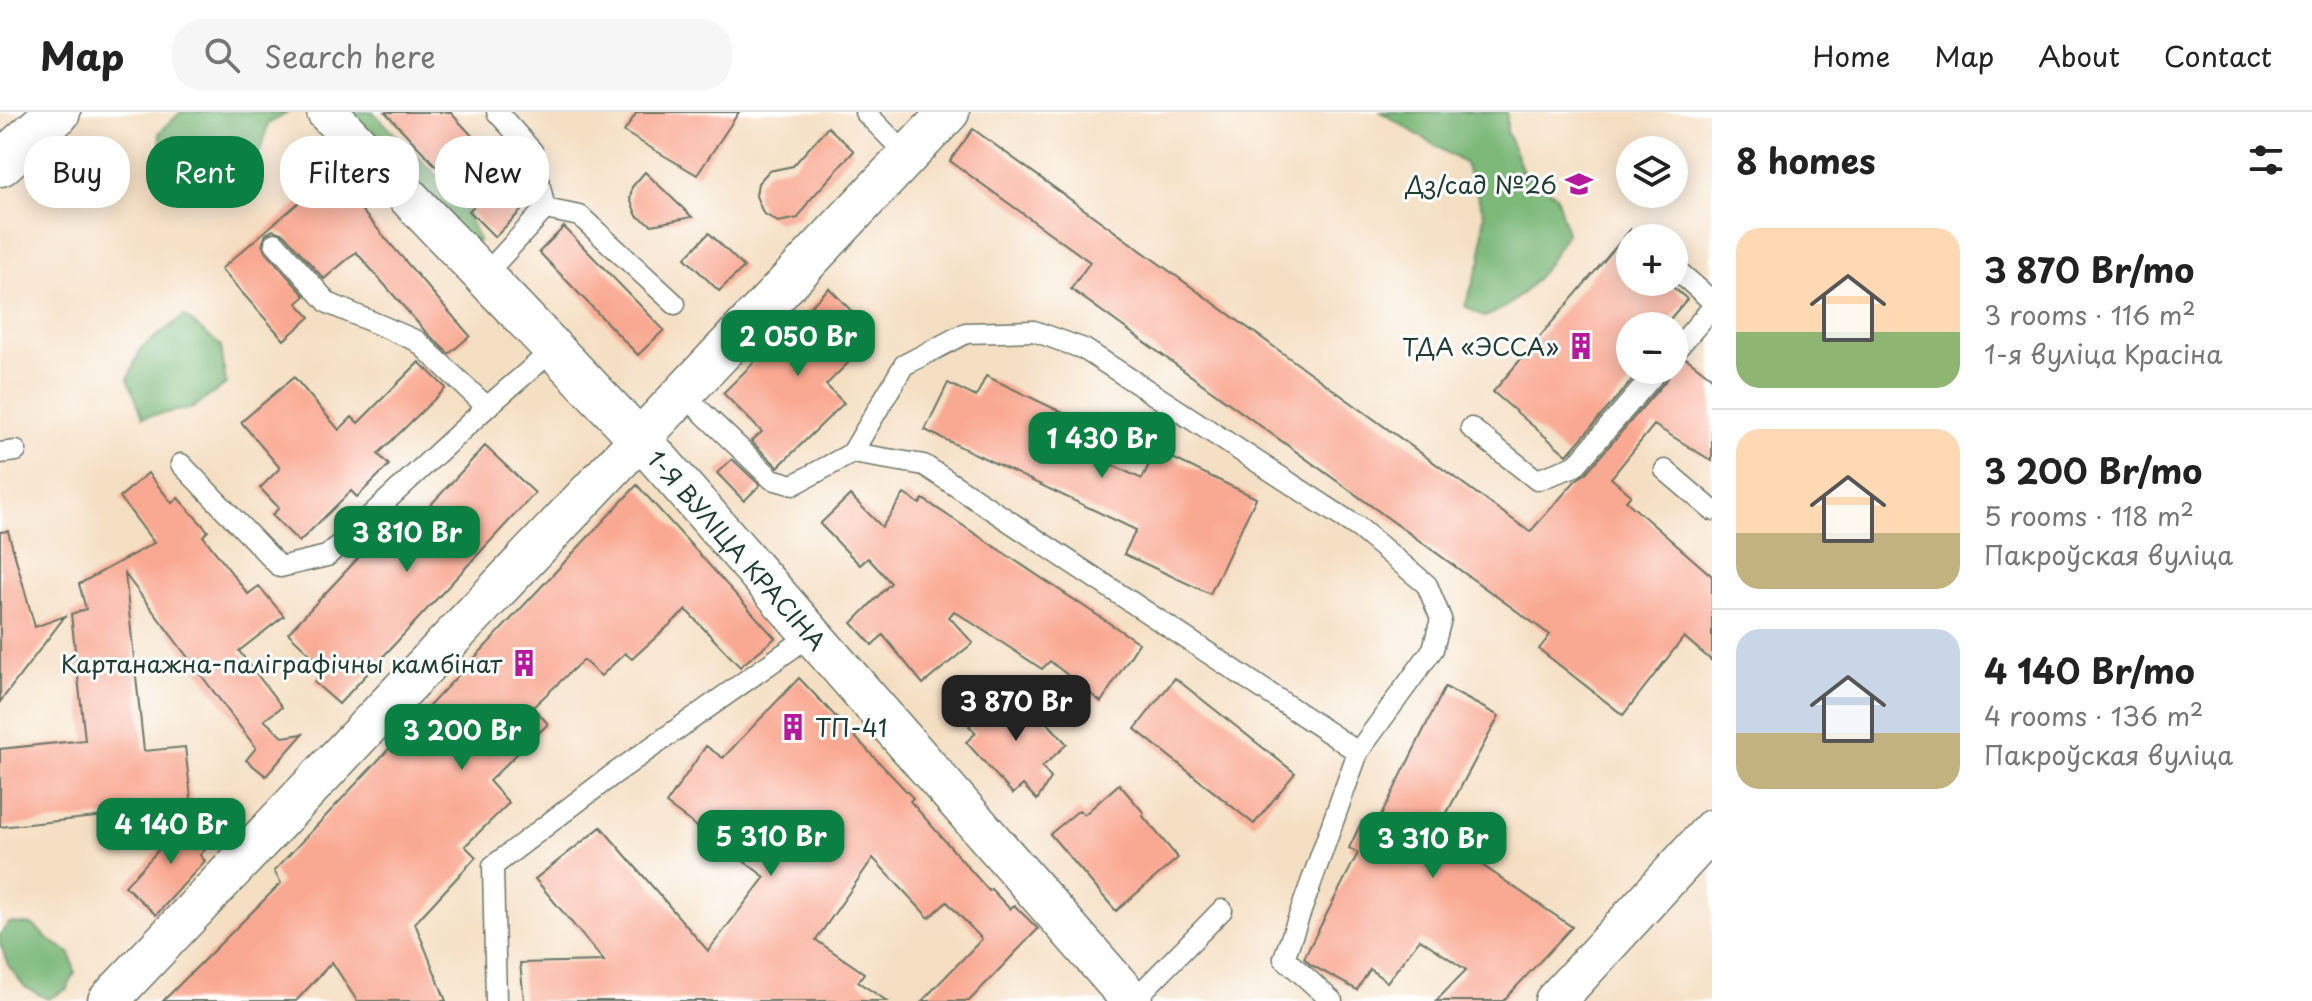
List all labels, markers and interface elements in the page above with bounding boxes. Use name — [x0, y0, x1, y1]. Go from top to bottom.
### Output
search box — [172, 19, 732, 91]
text: Map — [40, 27, 124, 84]
icon: search — [200, 33, 244, 77]
text: Search here — [264, 33, 436, 78]
text: Home — [1812, 34, 1890, 77]
text: Map — [1934, 34, 1994, 77]
text: About — [2038, 34, 2120, 77]
text: Contact — [2164, 34, 2272, 77]
text: 8 homes — [1736, 134, 1876, 186]
chip: Buy — [24, 136, 130, 208]
chip: Rent — [146, 136, 264, 208]
chip: Filters — [280, 136, 419, 208]
chip: New — [435, 136, 549, 208]
map controls — [1616, 136, 1688, 384]
button: layers — [1616, 136, 1688, 208]
icon: filters — [2244, 138, 2288, 182]
place label: Дз/сад №26 — [1404, 166, 1557, 202]
school or university icon: Дз/сад №26 — [1564, 169, 1594, 199]
button: + — [1616, 224, 1688, 296]
text: 3 870 Br/mo — [1984, 243, 2194, 295]
icon: home — [1800, 260, 1896, 356]
text: 3 rooms · 116 m² — [1984, 295, 2196, 334]
pin: 2 050 Br — [715, 310, 881, 378]
button: − — [1616, 312, 1688, 384]
text: 2 050 Br — [739, 316, 857, 355]
place label: ТДА «ЭССА» — [1402, 328, 1559, 364]
building icon: ТДА «ЭССА» — [1566, 331, 1596, 361]
text: 1-я вуліца Красіна — [1984, 334, 2222, 373]
pin: 1 430 Br — [1019, 412, 1185, 480]
text: 1 430 Br — [1047, 418, 1157, 457]
street label: 1-Я ВУЛІЦА КРАСІНА — [640, 441, 835, 658]
text: 3 200 Br/mo — [1984, 444, 2202, 496]
icon: home — [1800, 461, 1896, 557]
text: 5 rooms · 118 m² — [1984, 496, 2194, 535]
pin: 3 810 Br — [324, 506, 490, 574]
text: 3 810 Br — [352, 512, 462, 551]
text: Пакроўская вуліца — [1984, 535, 2233, 574]
text: 4 140 Br/mo — [1984, 644, 2195, 696]
place label: Картанажна-паліграфічны камбінат — [61, 645, 503, 681]
building icon: Картанажна-паліграфічны камбінат — [509, 648, 539, 678]
icon: home — [1800, 661, 1896, 757]
pin: 3 870 Br — [933, 675, 1099, 743]
text: 3 870 Br — [960, 681, 1072, 720]
text: 4 rooms · 136 m² — [1984, 696, 2204, 735]
pin: 3 200 Br — [379, 704, 545, 772]
place label: ТП-41 — [815, 709, 887, 745]
text: 3 200 Br — [403, 710, 521, 749]
building icon: ТП-41 — [778, 712, 808, 742]
text: Пакроўская вуліца — [1984, 735, 2233, 774]
pin: 4 140 Br — [88, 798, 254, 866]
text: 4 140 Br — [114, 804, 228, 843]
pin: 5 310 Br — [688, 810, 854, 878]
pin: 3 310 Br — [1350, 812, 1516, 880]
text: 5 310 Br — [715, 816, 827, 855]
text: 3 310 Br — [1377, 818, 1489, 857]

